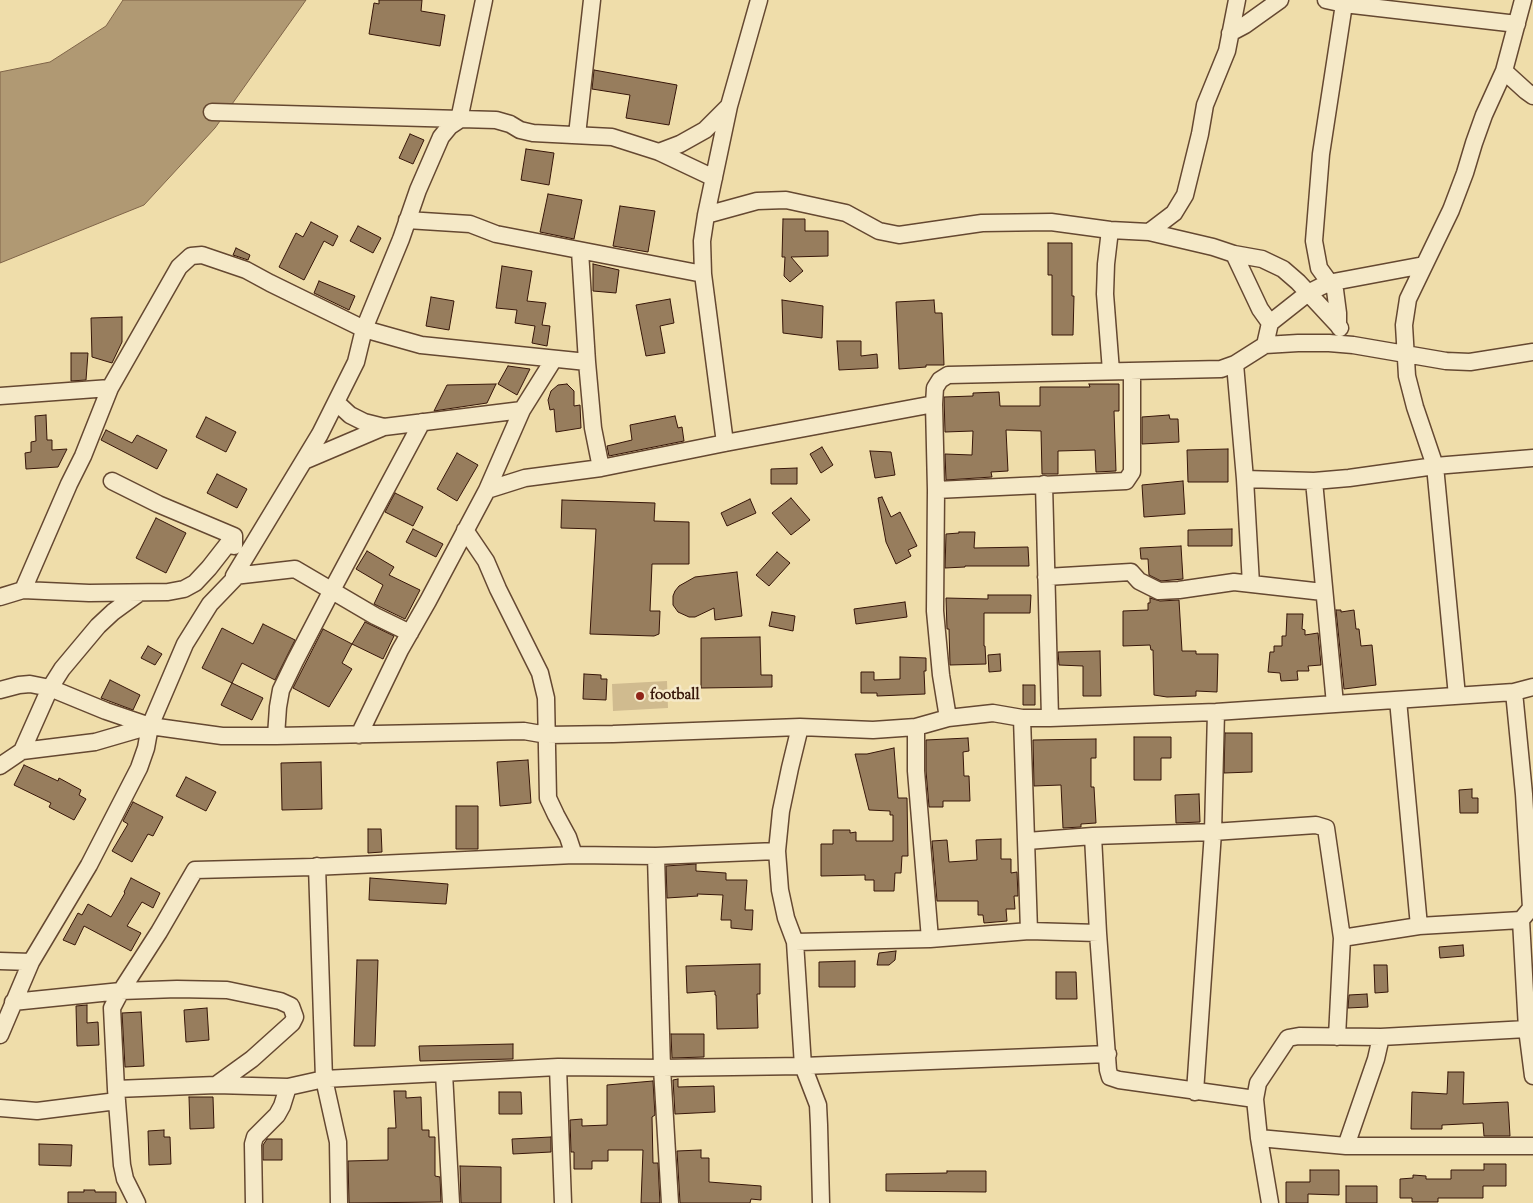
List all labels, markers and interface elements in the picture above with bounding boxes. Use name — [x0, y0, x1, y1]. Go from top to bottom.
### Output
place label: football — [650, 687, 700, 705]
marker: football — [634, 690, 646, 702]

